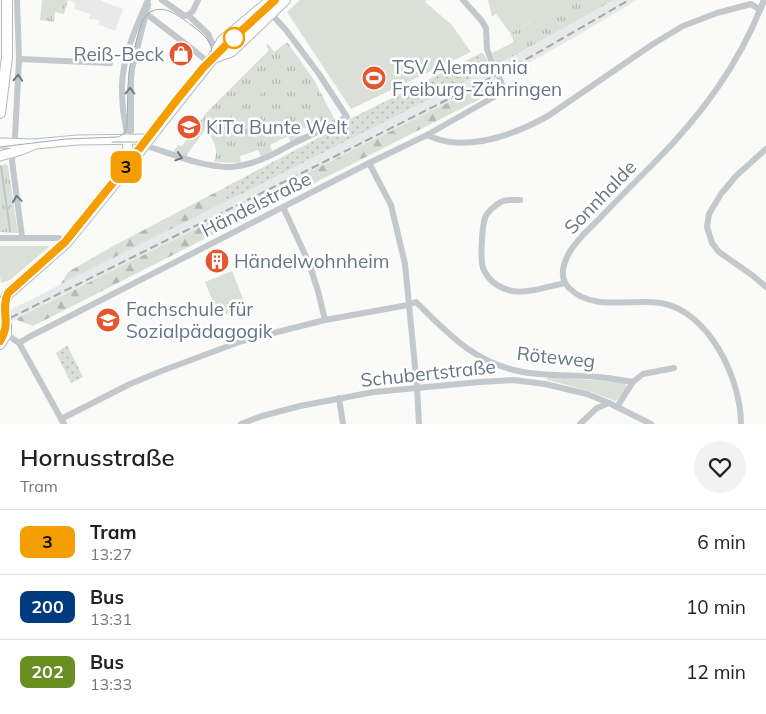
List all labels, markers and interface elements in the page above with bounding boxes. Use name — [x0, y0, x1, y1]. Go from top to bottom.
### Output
unlabelled marker — [223, 27, 245, 49]
shop icon: Reiß-Beck — [168, 41, 194, 67]
place label: Reiß-Beck — [74, 42, 164, 66]
place label: TSV Alemannia Freiburg-Zähringen — [392, 55, 562, 101]
sports icon: TSV Alemannia Freiburg-Zähringen — [361, 65, 387, 91]
one-way arrow — [12, 74, 23, 82]
one-way arrow — [125, 86, 136, 94]
school or university icon: KiTa Bunte Welt — [176, 114, 202, 140]
place label: KiTa Bunte Welt — [206, 115, 348, 139]
line badge: 3 — [110, 151, 142, 183]
one-way arrow — [175, 151, 183, 161]
text: 3 — [121, 155, 131, 178]
street label: Sonnhalde — [559, 155, 641, 239]
street label: Händelstraße — [197, 166, 315, 242]
one-way arrow — [12, 195, 23, 203]
building icon: Händelwohnheim — [204, 248, 230, 274]
place label: Händelwohnheim — [234, 249, 390, 273]
place label: Fachschule für Sozialpädagogik — [126, 297, 273, 343]
school or university icon: Fachschule für Sozialpädagogik — [95, 307, 121, 333]
street label: Röteweg — [516, 341, 596, 373]
street label: Schubertstraße — [359, 354, 497, 392]
button: heart — [694, 441, 746, 493]
text: Hornusstraße — [20, 442, 175, 472]
text: Tram — [20, 476, 58, 496]
text: Tram — [90, 520, 137, 544]
text: 3 — [42, 530, 53, 553]
text: 6 min — [697, 530, 746, 554]
text: 13:27 — [90, 544, 132, 564]
text: Bus — [90, 585, 124, 609]
text: 200 — [31, 595, 64, 618]
text: 10 min — [686, 595, 746, 619]
text: 13:31 — [90, 609, 132, 629]
text: Bus — [90, 650, 124, 674]
text: 202 — [31, 660, 64, 683]
text: 12 min — [686, 660, 746, 684]
text: 13:33 — [90, 674, 132, 694]

